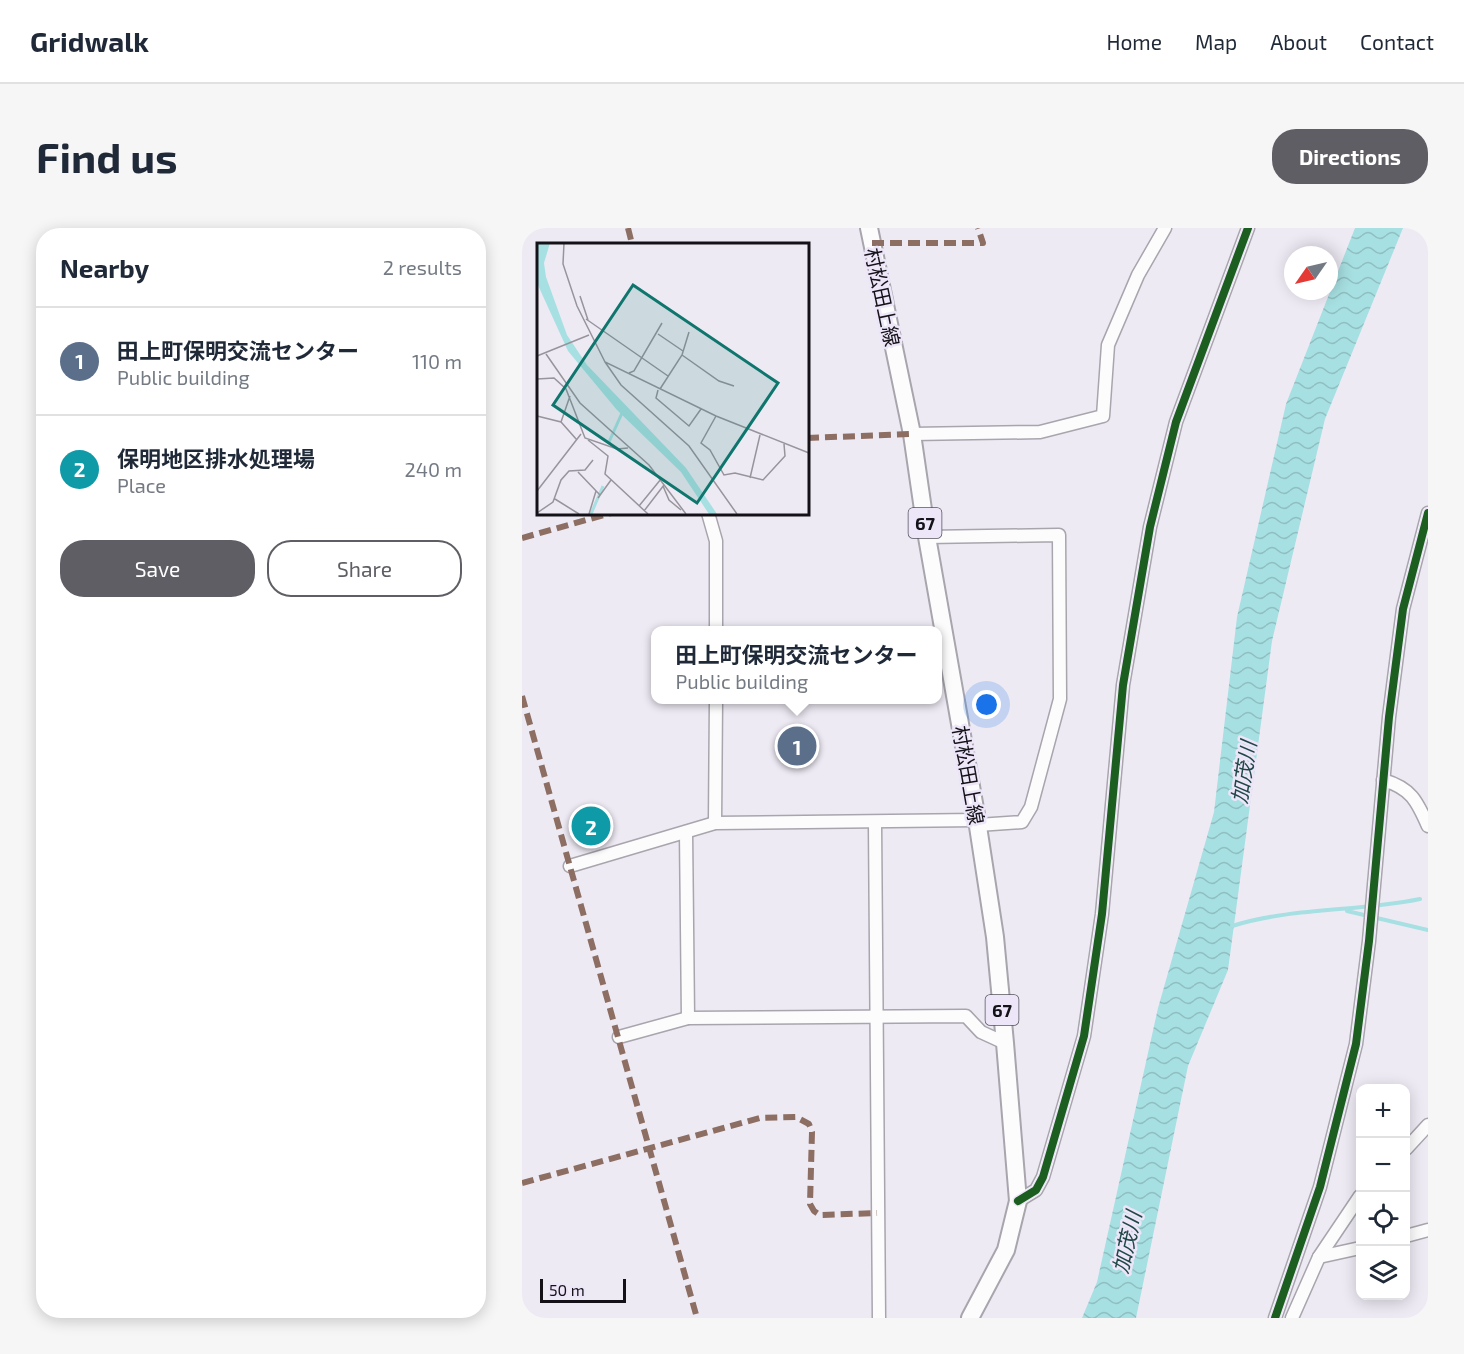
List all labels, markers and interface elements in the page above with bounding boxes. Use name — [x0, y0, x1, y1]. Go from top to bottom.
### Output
text: Gridwalk — [30, 24, 149, 58]
text: Home — [1106, 29, 1162, 54]
text: Map — [1195, 29, 1237, 54]
text: About — [1270, 29, 1327, 54]
text: Contact — [1360, 29, 1434, 54]
button: Directions — [1272, 129, 1428, 184]
text: Find us — [36, 131, 178, 181]
inset map — [537, 243, 808, 514]
street label: 村松田上線 — [861, 246, 905, 348]
north arrow — [1284, 246, 1338, 300]
text: Nearby — [60, 252, 149, 283]
text: 2 results — [383, 255, 462, 279]
text: 田上町保明交流センター — [117, 337, 359, 363]
text: 1 — [75, 349, 84, 373]
text: 110 m — [412, 349, 462, 373]
text: Public building — [117, 365, 250, 389]
text: 保明地区排水処理場 — [117, 445, 315, 471]
text: 2 — [74, 457, 85, 481]
text: 240 m — [404, 457, 462, 481]
text: Place — [117, 473, 166, 497]
road number: 67 — [908, 508, 942, 538]
button: Save — [60, 540, 255, 597]
button: Share — [267, 540, 462, 597]
popup — [651, 626, 942, 704]
text: 田上町保明交流センター — [675, 641, 918, 667]
text: Public building — [675, 669, 808, 693]
your location — [972, 690, 1001, 719]
pin: 1 — [778, 724, 816, 768]
street label: 村松田上線 — [948, 724, 990, 826]
water label: 加茂川 — [1226, 737, 1261, 805]
pin: 2 — [572, 804, 610, 848]
road number: 67 — [986, 995, 1018, 1025]
map controls — [1356, 1084, 1410, 1300]
button: + — [1356, 1084, 1410, 1138]
button: − — [1356, 1138, 1410, 1192]
button: locate — [1356, 1192, 1410, 1246]
water label: 加茂川 — [1107, 1207, 1146, 1276]
button: layers — [1356, 1246, 1410, 1300]
scale bar — [540, 1276, 626, 1304]
text: 50 m — [549, 1280, 585, 1299]

